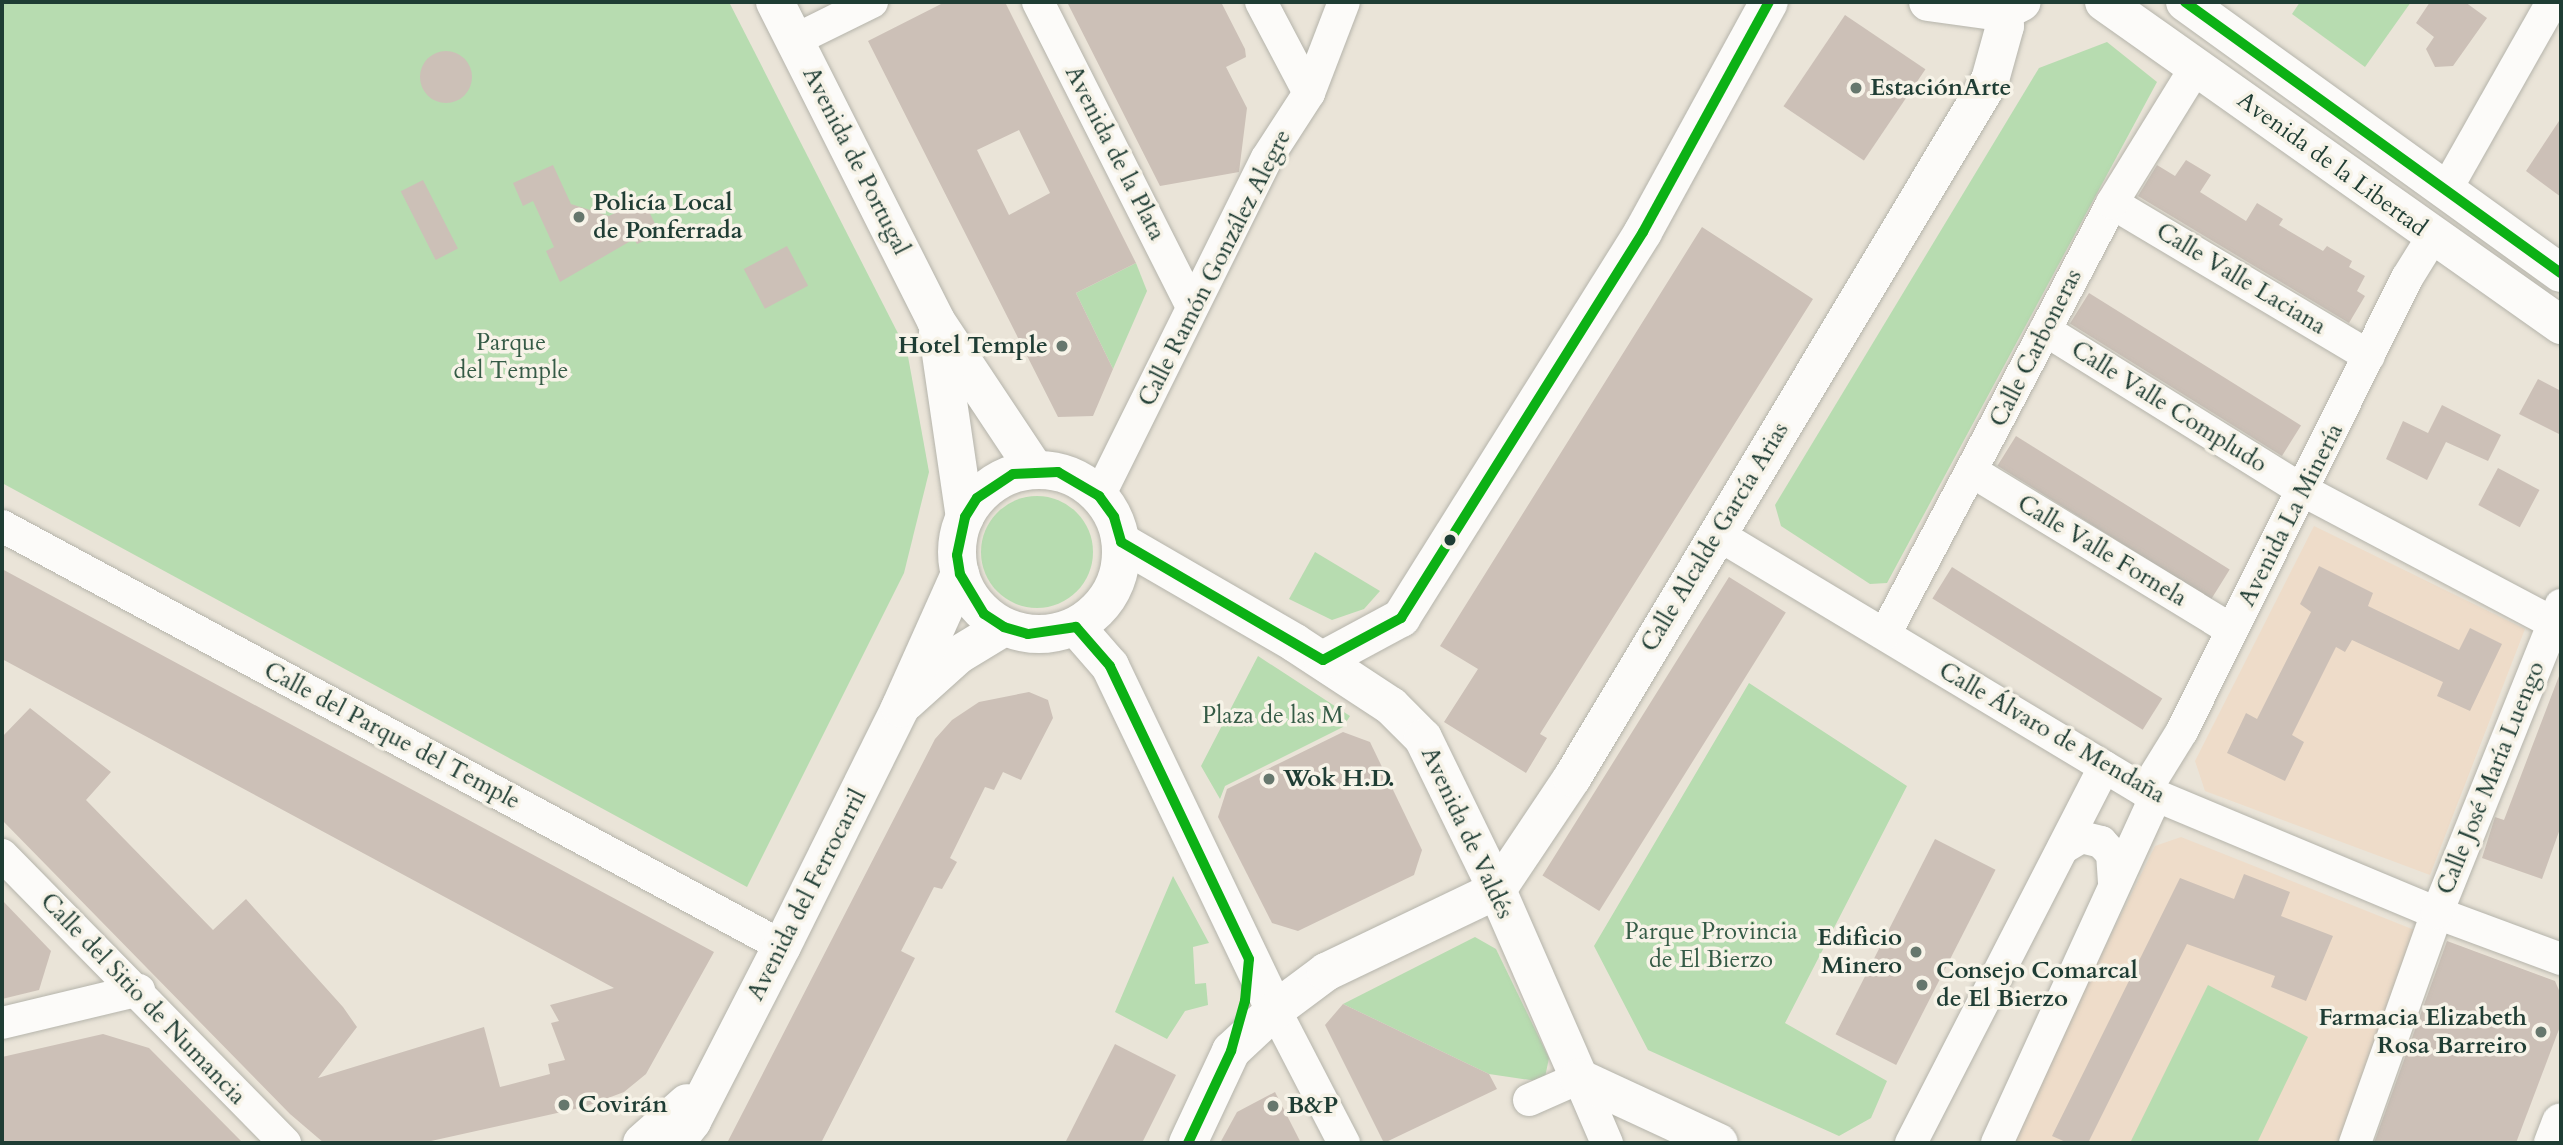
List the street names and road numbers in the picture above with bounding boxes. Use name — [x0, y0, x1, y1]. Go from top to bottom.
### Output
street label: Avenida de la Plata — [1059, 61, 1171, 245]
street label: Avenida de Portugal — [796, 62, 916, 260]
street label: Avenida de la Libertad — [2231, 85, 2433, 243]
street label: Calle Ramón González Alegre — [1133, 125, 1297, 411]
street label: Calle Valle Laciana — [2151, 217, 2331, 341]
street label: Calle Carboneras — [1984, 264, 2088, 432]
street label: Calle Valle Compludo — [2066, 335, 2272, 479]
street label: Calle Alcalde García Arias — [1635, 417, 1795, 657]
street label: Avenida La Minería — [2232, 419, 2350, 611]
street label: Calle Valle Fornela — [2012, 489, 2192, 613]
street label: Calle del Parque del Temple — [259, 656, 525, 816]
street label: Calle Álvaro de Mendaña — [1934, 656, 2170, 810]
street label: Calle José María Luengo — [2431, 657, 2551, 899]
street label: Avenida de Valdés — [1415, 743, 1519, 923]
street label: Avenida del Ferrocarril — [741, 785, 873, 1005]
street label: Calle del Sitio de Numancia — [34, 887, 252, 1111]

